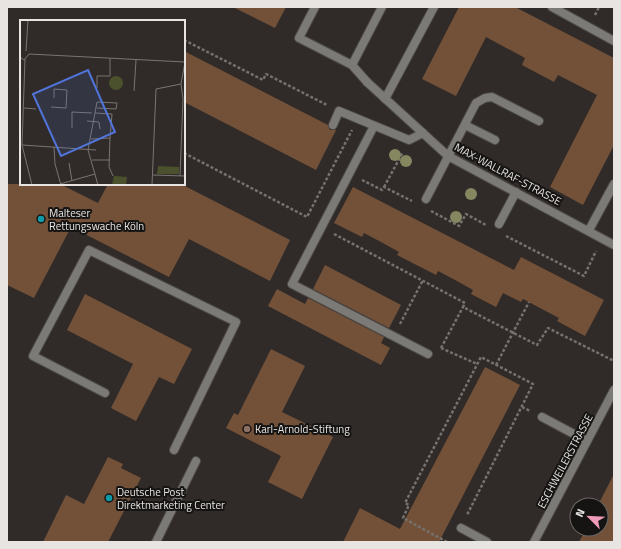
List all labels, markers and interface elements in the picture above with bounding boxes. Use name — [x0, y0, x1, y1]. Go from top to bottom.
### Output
inset map — [20, 20, 185, 185]
street label: MAX-WALLRAF-STRASSE — [452, 139, 564, 209]
place label: Malteser Rettungswache Köln — [49, 205, 144, 234]
marker: Malteser Rettungswache Köln — [36, 214, 46, 224]
street label: ESCHWEILERSTRASSE — [533, 411, 597, 511]
place label: Karl-Arnold-Stiftung — [255, 421, 350, 437]
marker: Karl-Arnold-Stiftung — [242, 424, 252, 434]
place label: Deutsche Post Direktmarketing Center — [117, 484, 225, 513]
marker: Deutsche Post Direktmarketing Center — [104, 493, 114, 503]
north arrow — [569, 497, 609, 537]
text: N — [571, 506, 589, 520]

